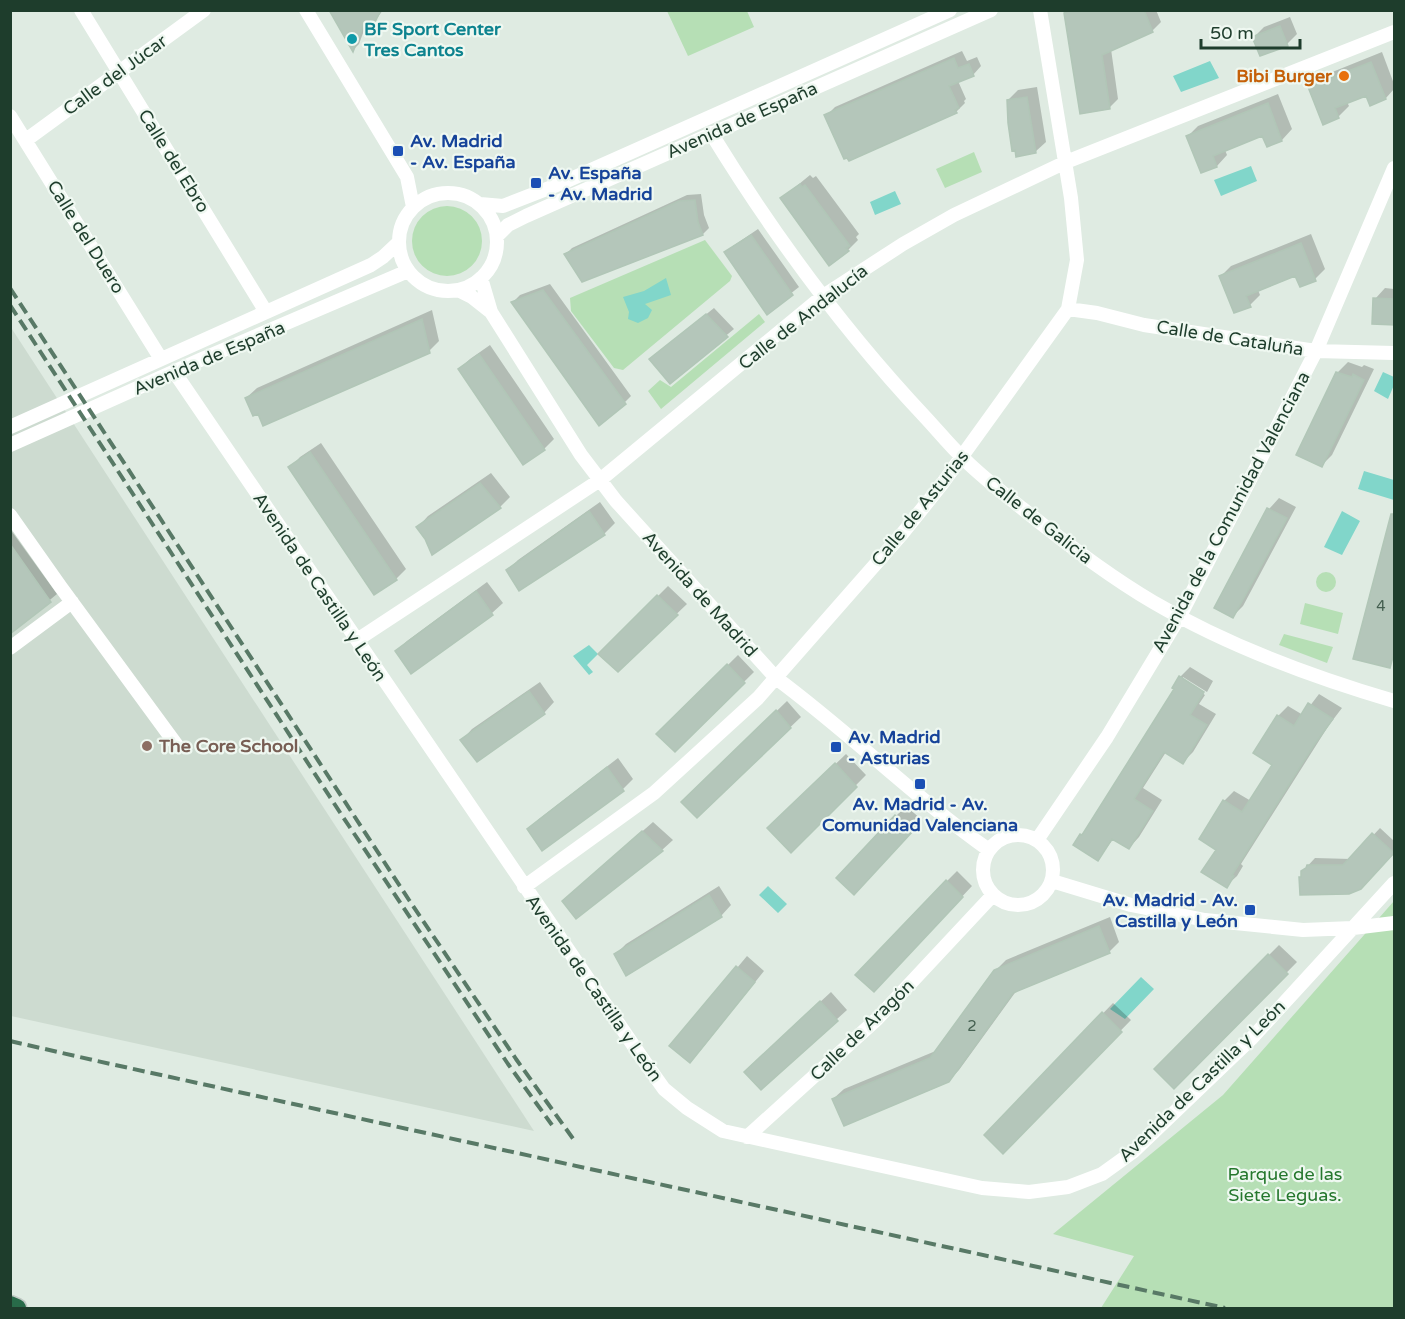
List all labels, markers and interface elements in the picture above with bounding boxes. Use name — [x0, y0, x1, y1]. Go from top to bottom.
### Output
scale bar — [1201, 12, 1300, 50]
place label: BF Sport Center Tres Cantos — [363, 18, 502, 61]
text: 50 m — [1210, 22, 1254, 44]
street label: Calle del Júcar — [59, 30, 171, 120]
marker: BF Sport Center Tres Cantos — [345, 32, 359, 46]
place label: Bibi Burger — [1236, 65, 1333, 87]
marker: Bibi Burger — [1337, 69, 1351, 83]
street label: Avenida de España — [663, 77, 821, 163]
street label: Calle del Ebro — [134, 105, 215, 217]
place label: Av. Madrid - Av. España — [410, 130, 516, 173]
marker: Av. Madrid - Av. España — [391, 144, 405, 158]
place label: Av. España - Av. Madrid — [548, 162, 653, 205]
street label: Calle del Duero — [42, 176, 130, 298]
marker: Av. España - Av. Madrid — [529, 176, 543, 190]
street label: Calle de Andalucía — [734, 260, 872, 374]
street label: Avenida de España — [130, 316, 288, 400]
street label: Calle de Cataluña — [1155, 316, 1305, 360]
street label: Avenida de la Comunidad Valenciana — [1147, 368, 1315, 656]
street label: Calle de Asturias — [867, 446, 973, 570]
street label: Calle de Galicia — [981, 471, 1097, 569]
street label: Avenida de Castilla y León — [248, 488, 392, 686]
street label: Avenida de Madrid — [638, 527, 762, 661]
house number: 4 — [1376, 597, 1386, 615]
place label: Av. Madrid - Asturias — [848, 726, 941, 769]
place label: The Core School — [158, 735, 298, 757]
marker: The Core School — [140, 739, 154, 753]
marker: Av. Madrid - Asturias — [829, 740, 843, 754]
marker: Av. Madrid - Av. Comunidad Valenciana — [913, 777, 927, 791]
place label: Av. Madrid - Av. Comunidad Valenciana — [822, 793, 1018, 836]
place label: Av. Madrid - Av. Castilla y León — [1102, 889, 1238, 932]
street label: Avenida de Castilla y León — [521, 890, 667, 1086]
marker: Av. Madrid - Av. Castilla y León — [1243, 903, 1257, 917]
street label: Calle de Aragón — [805, 975, 919, 1085]
street label: Avenida de Castilla y León — [1114, 996, 1290, 1166]
house number: 2 — [967, 1017, 977, 1035]
park label: Parque de las Siete Leguas. — [1227, 1163, 1343, 1206]

